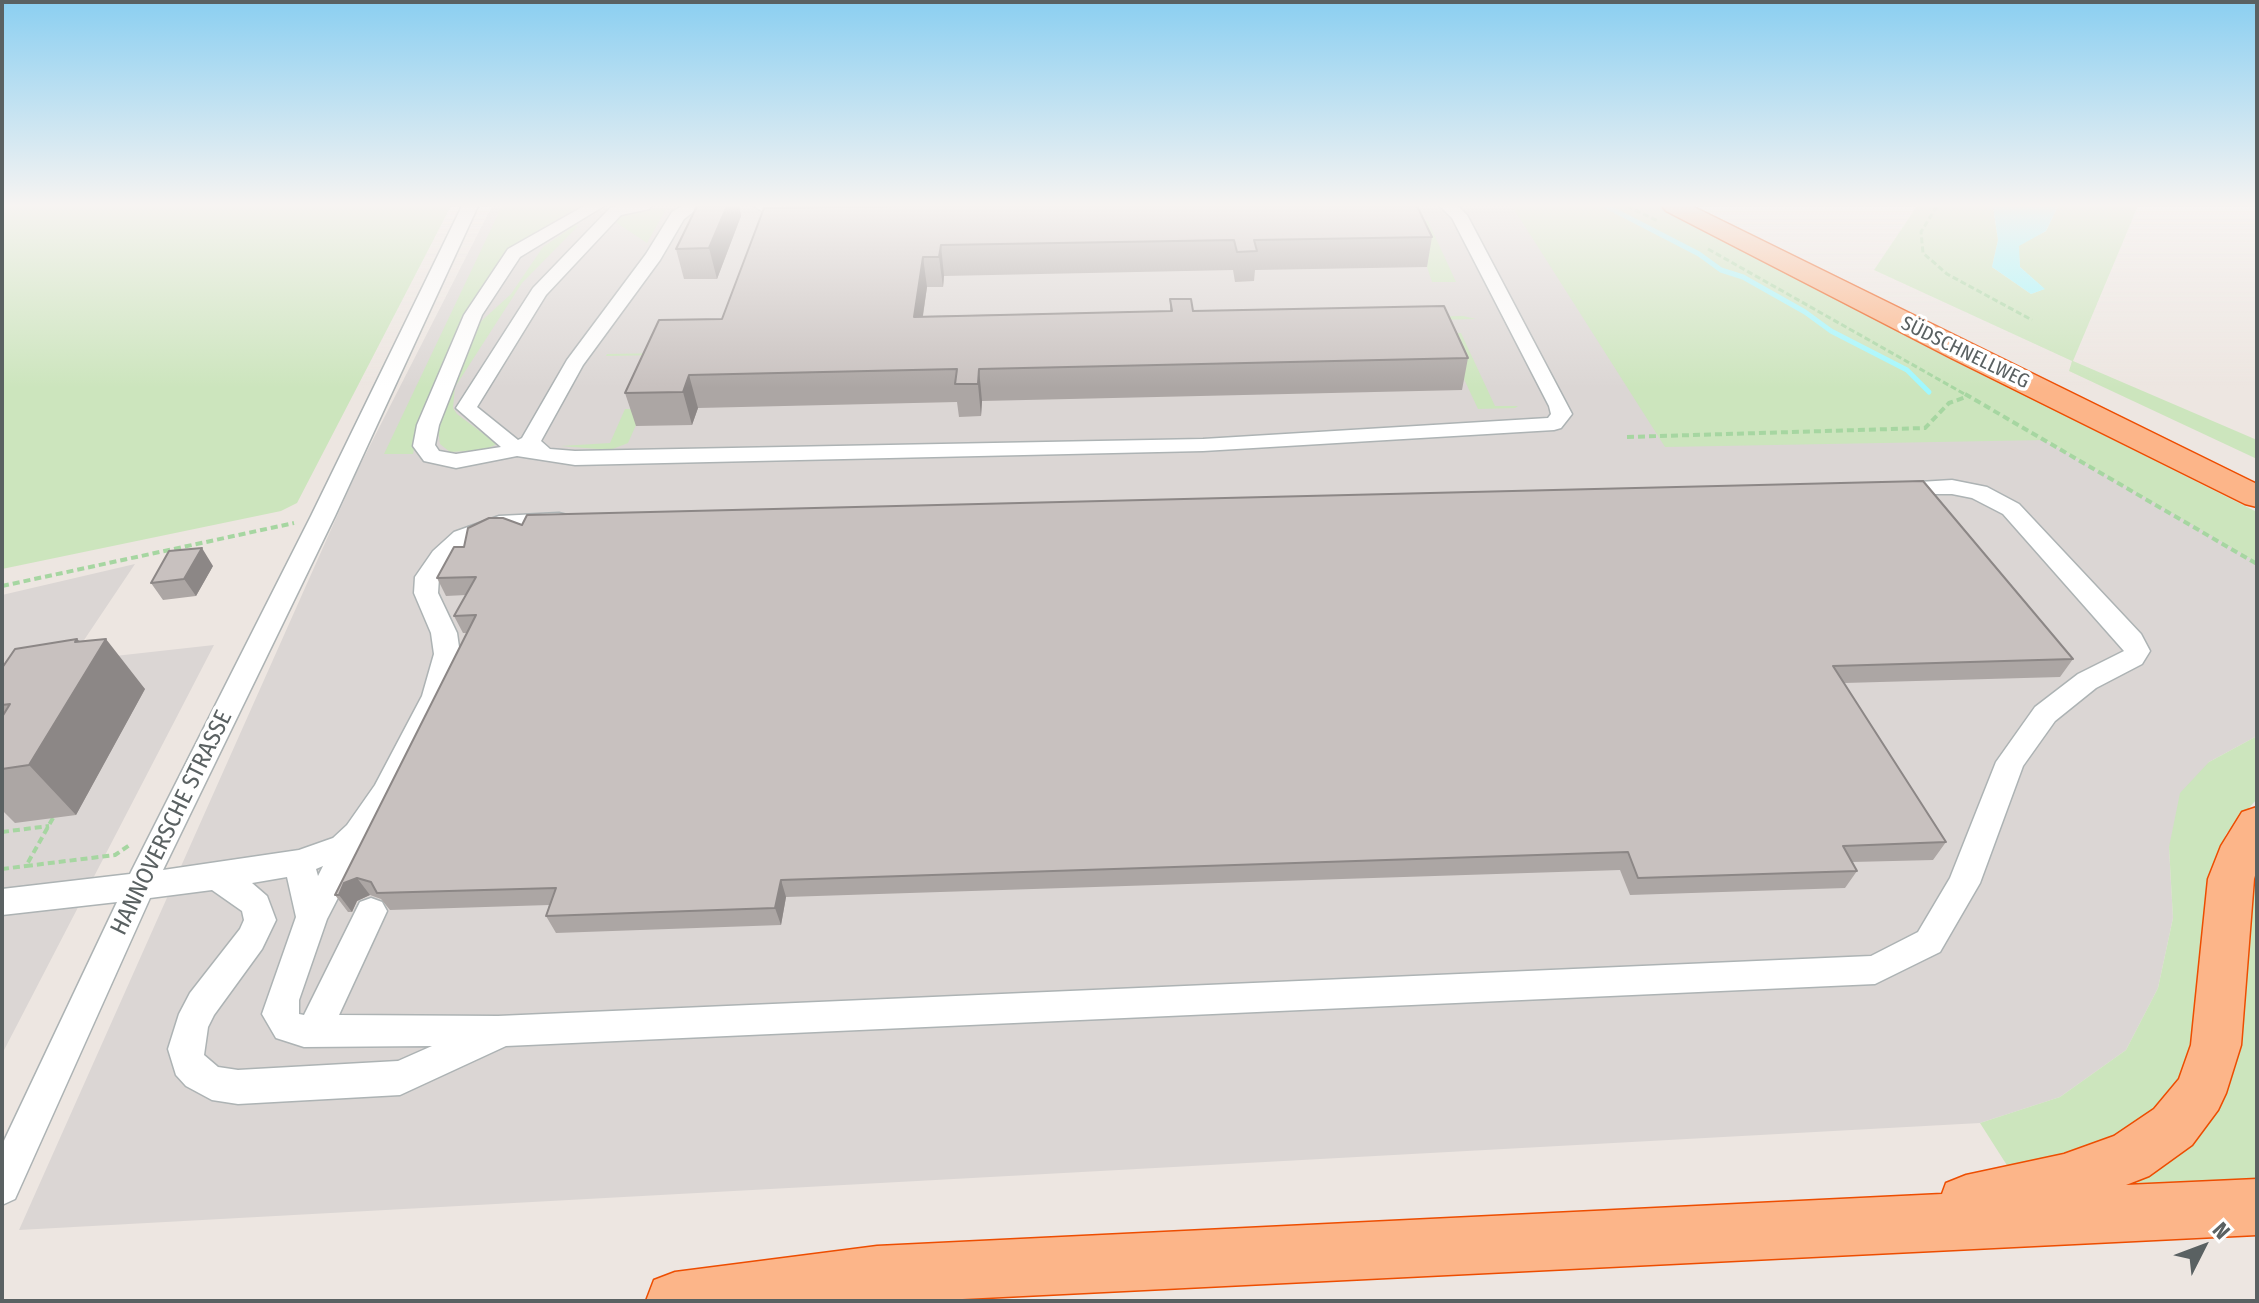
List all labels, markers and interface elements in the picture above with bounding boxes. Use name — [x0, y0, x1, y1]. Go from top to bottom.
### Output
street label: SÜDSCHNELLWEG — [1897, 312, 2033, 394]
street label: HANNOVERSCHE STRASSE — [105, 706, 239, 940]
north arrow — [2163, 1207, 2243, 1287]
text: N — [2207, 1217, 2236, 1245]

